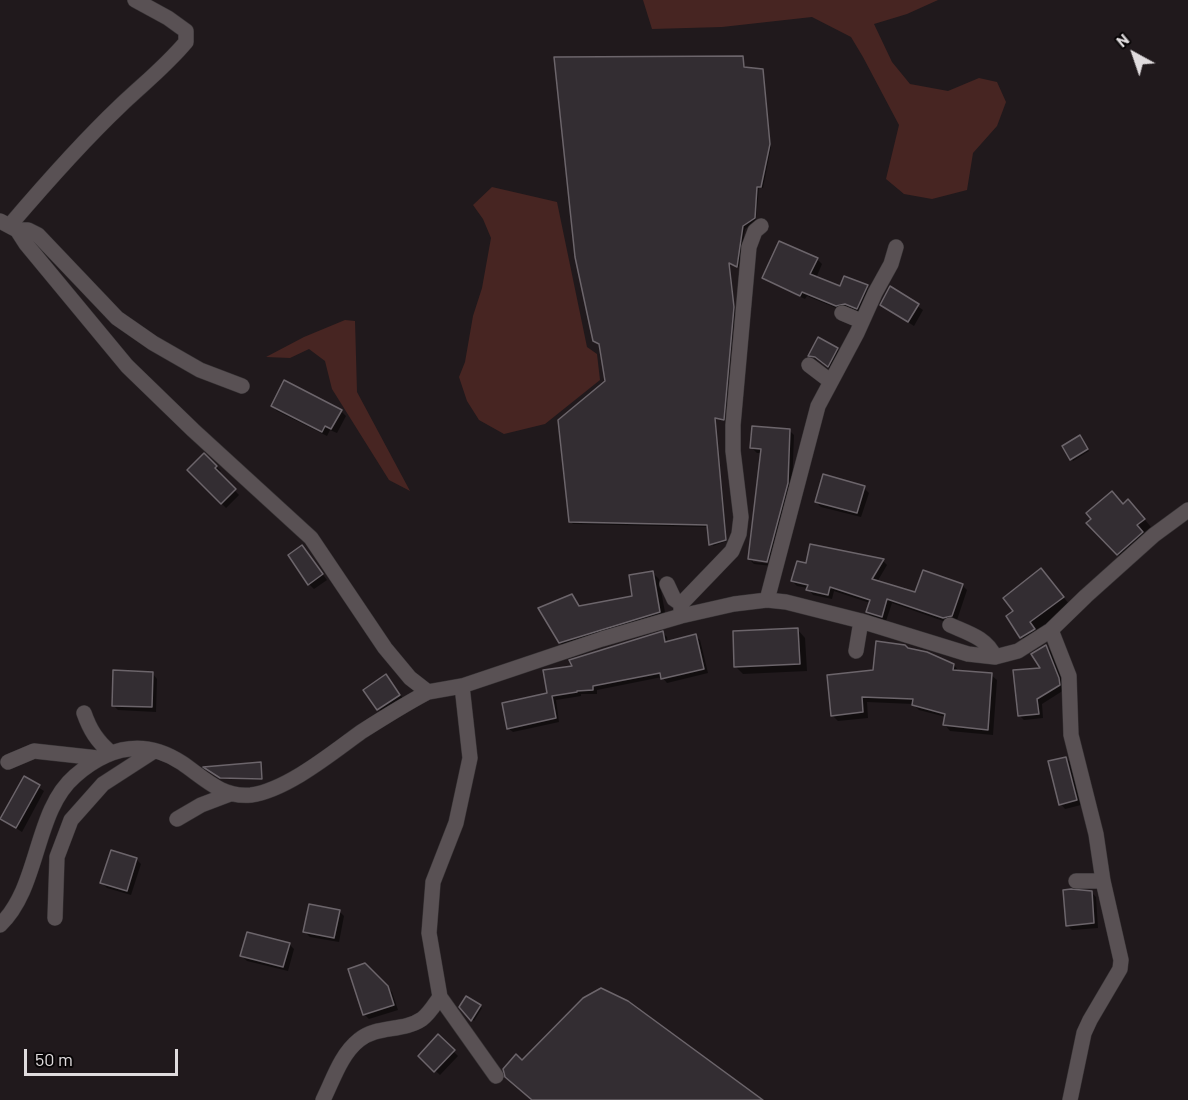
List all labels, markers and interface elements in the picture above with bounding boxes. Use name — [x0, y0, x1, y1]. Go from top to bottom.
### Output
north arrow — [1104, 24, 1164, 84]
text: N — [1112, 29, 1132, 51]
scale bar — [27, 1037, 182, 1075]
text: 50 m — [35, 1048, 73, 1070]

